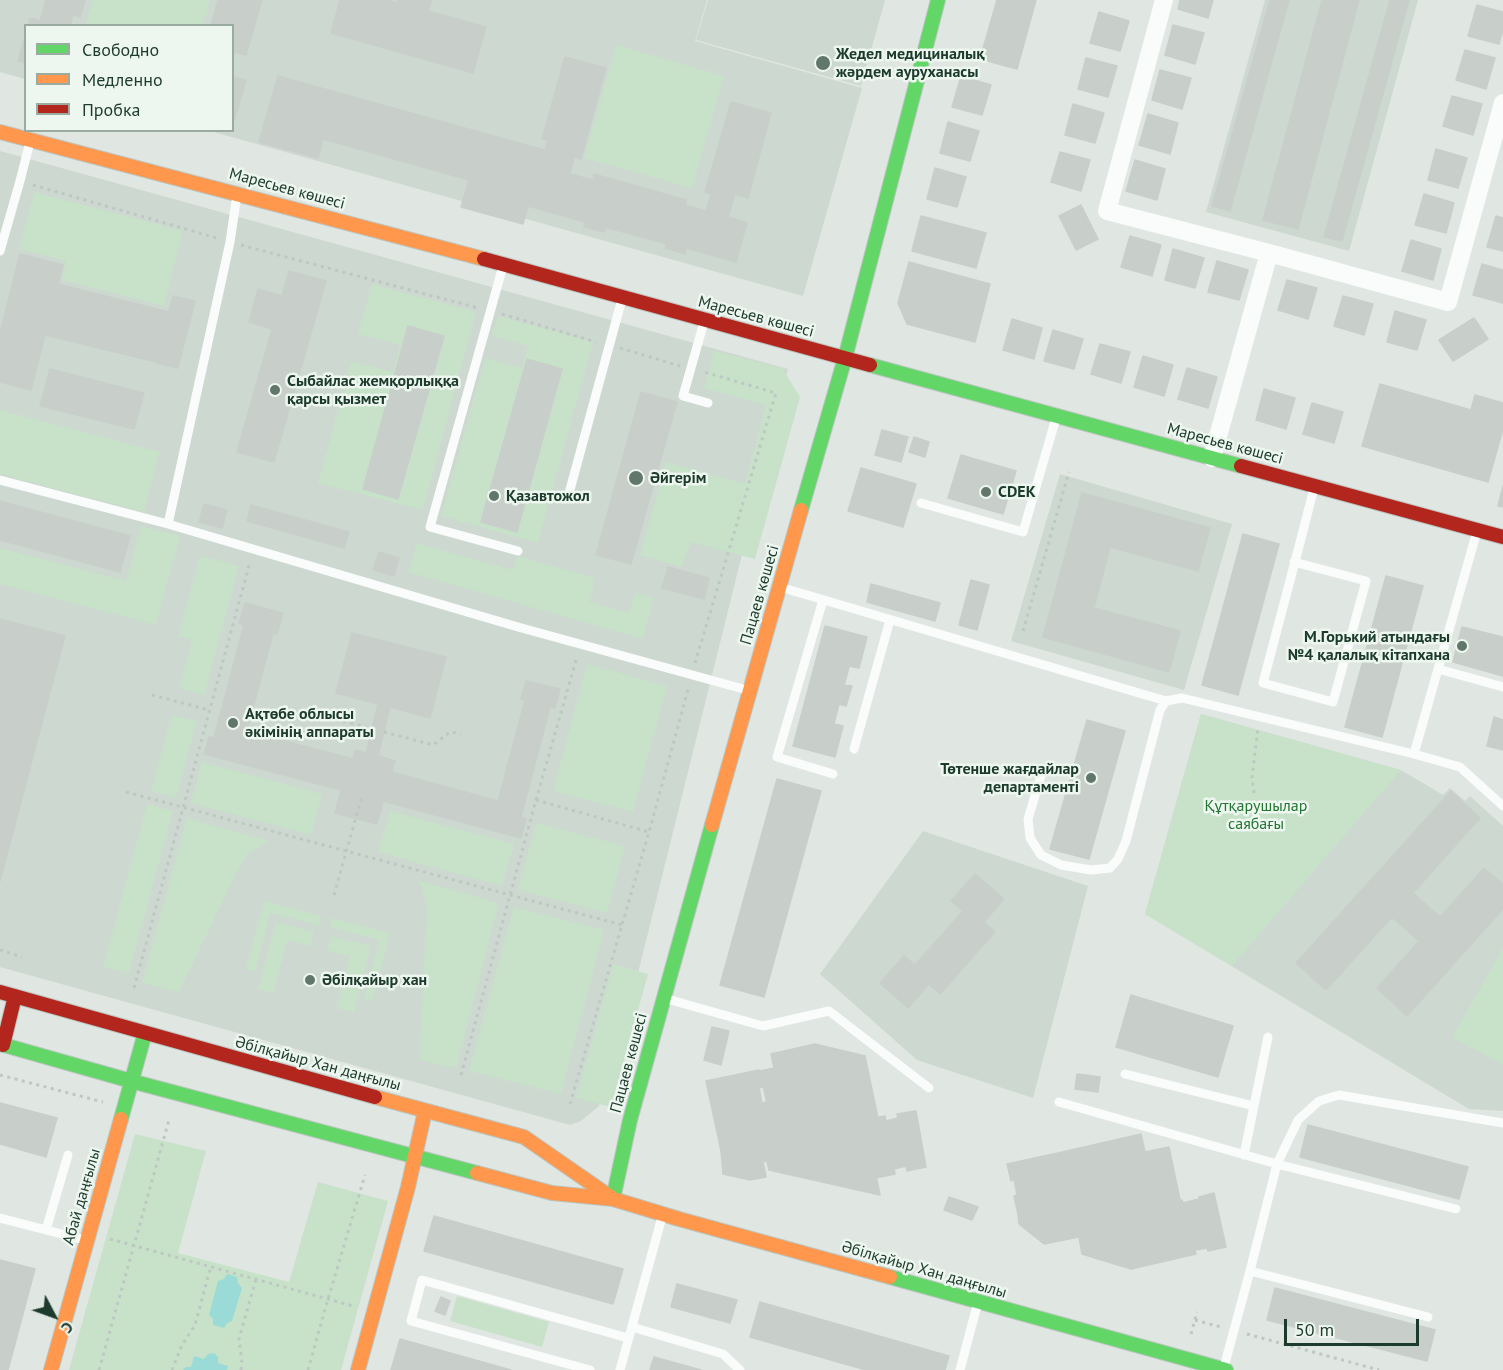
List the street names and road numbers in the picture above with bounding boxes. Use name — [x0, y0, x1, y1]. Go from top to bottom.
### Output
street label: Маресьев көшесі — [227, 164, 347, 214]
street label: Маресьев көшесі — [696, 292, 816, 342]
street label: Маресьев көшесі — [1165, 419, 1285, 469]
street label: Пацаев көшесі — [737, 543, 783, 647]
street label: Пацаев көшесі — [606, 1011, 652, 1115]
street label: Әбілқайыр Хан даңғылы — [233, 1033, 403, 1095]
street label: Абай даңғылы — [59, 1147, 105, 1247]
street label: Әбілқайыр Хан даңғылы — [839, 1237, 1009, 1303]

